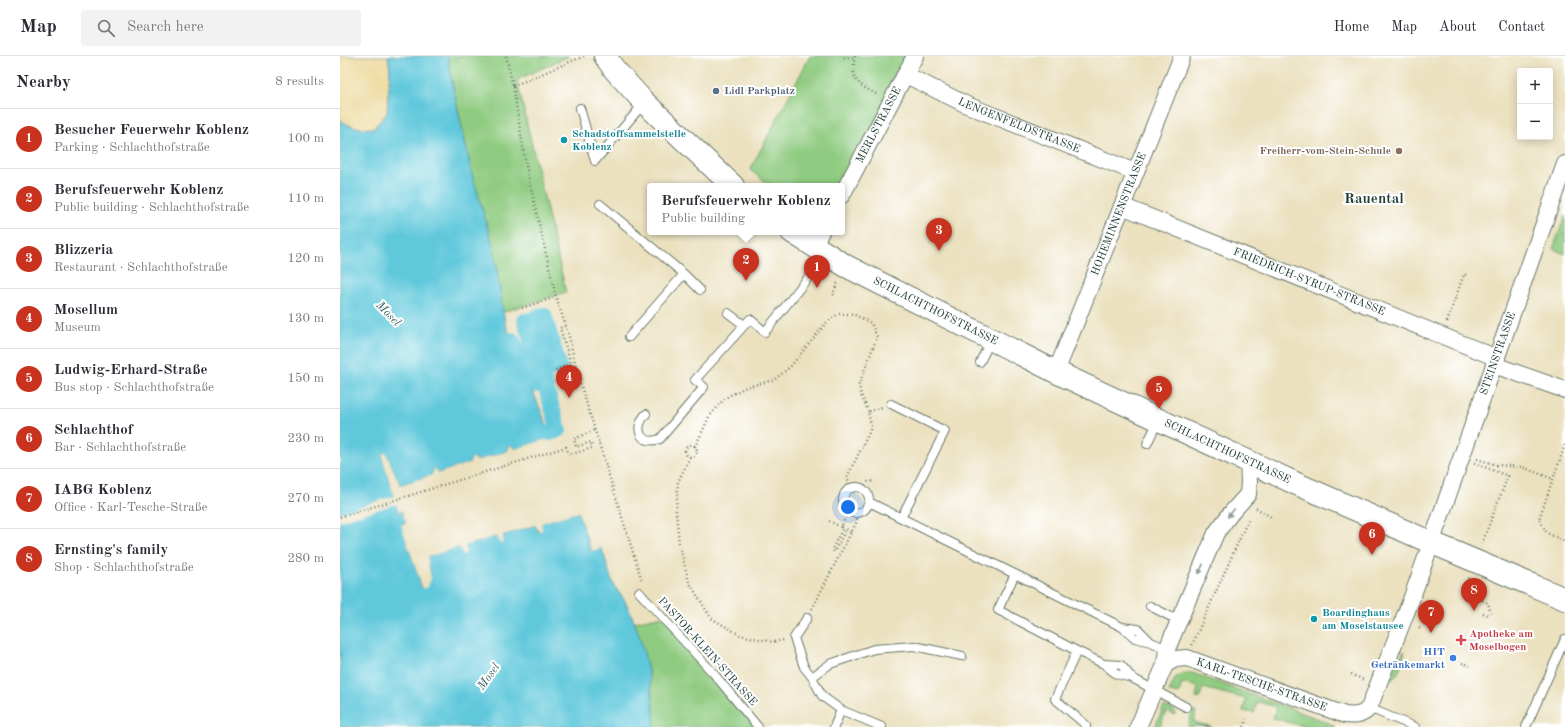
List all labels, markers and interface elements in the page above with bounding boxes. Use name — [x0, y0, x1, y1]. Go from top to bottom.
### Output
search box — [81, 10, 361, 46]
icon: search — [95, 17, 117, 39]
text: Map — [20, 18, 57, 37]
text: Search here — [127, 20, 204, 35]
text: Home — [1334, 20, 1369, 34]
text: Map — [1391, 20, 1417, 34]
text: About — [1439, 20, 1476, 34]
text: Contact — [1498, 20, 1545, 34]
map controls — [1517, 68, 1553, 140]
button: + — [1517, 68, 1553, 104]
text: Nearby — [16, 74, 71, 91]
text: 8 results — [275, 75, 324, 88]
street label: MERLSTRASSE — [854, 85, 903, 165]
marker: Lidl Parkplatz — [711, 86, 721, 96]
place label: Lidl Parkplatz — [724, 86, 795, 97]
street label: LENGENFELDSTRASSE — [956, 96, 1082, 155]
button: − — [1517, 104, 1553, 140]
text: Besucher Feuerwehr Koblenz — [54, 123, 249, 138]
place label: Schadstoffsammelstelle Koblenz — [572, 129, 686, 153]
text: 1 — [25, 132, 33, 145]
text: 100 m — [287, 132, 324, 145]
marker: Schadstoffsammelstelle Koblenz — [559, 135, 569, 145]
text: Parking · Schlachthofstraße — [54, 141, 210, 154]
place label: Freiherr-vom-Stein-Schule — [1260, 146, 1391, 157]
marker: Freiherr-vom-Stein-Schule — [1394, 146, 1404, 156]
street label: HOHEMINNENSTRASSE — [1090, 151, 1148, 277]
text: Berufsfeuerwehr Koblenz — [54, 183, 223, 198]
popup — [647, 183, 845, 235]
text: 2 — [25, 192, 33, 205]
text: 110 m — [287, 192, 324, 205]
district label: Rauental — [1344, 192, 1404, 207]
text: Berufsfeuerwehr Koblenz — [661, 194, 831, 209]
text: Public building · Schlachthofstraße — [54, 201, 249, 214]
text: Public building — [661, 212, 745, 225]
pin: 3 — [926, 218, 952, 251]
text: Blizzeria — [54, 243, 113, 258]
street label: FRIEDRICH-SYRUP-STRASSE — [1232, 246, 1387, 318]
pin: 2 — [733, 248, 759, 281]
text: 3 — [25, 252, 33, 265]
text: 120 m — [287, 252, 324, 265]
pin: 1 — [804, 255, 830, 288]
text: Restaurant · Schlachthofstraße — [54, 261, 228, 274]
street label: SCHLACHTHOFSTRASSE — [871, 275, 1000, 347]
water label: Mosel — [373, 298, 403, 329]
text: Mosellum — [54, 303, 118, 318]
street label: STEINSTRASSE — [1478, 311, 1518, 397]
text: 4 — [25, 312, 33, 325]
text: 130 m — [287, 312, 324, 325]
text: Museum — [54, 321, 101, 334]
text: Ludwig-Erhard-Straße — [54, 363, 208, 378]
pin: 4 — [556, 365, 582, 398]
text: 5 — [25, 372, 33, 385]
text: 150 m — [287, 372, 324, 385]
pin: 5 — [1146, 376, 1172, 409]
text: Bus stop · Schlachthofstraße — [54, 381, 214, 394]
street label: SCHLACHTHOFSTRASSE — [1162, 418, 1292, 486]
text: Schlachthof — [54, 423, 133, 438]
text: 6 — [25, 432, 33, 445]
text: 230 m — [287, 432, 324, 445]
text: Bar · Schlachthofstraße — [54, 441, 186, 454]
text: IABG Koblenz — [54, 483, 152, 498]
text: 7 — [25, 492, 33, 505]
text: 270 m — [287, 492, 324, 505]
your location — [838, 497, 858, 517]
text: Office · Karl-Tesche-Straße — [54, 501, 207, 514]
one-way arrow — [1227, 508, 1236, 519]
pin: 6 — [1359, 522, 1385, 555]
text: Ernsting's family — [54, 543, 168, 558]
text: 8 — [25, 552, 33, 565]
text: 280 m — [287, 552, 324, 565]
text: Shop · Schlachthofstraße — [54, 561, 194, 574]
one-way arrow — [1197, 564, 1203, 576]
pin: 8 — [1461, 578, 1487, 611]
street label: PASTOR-KLEIN-STRASSE — [655, 596, 759, 708]
pin: 7 — [1418, 600, 1444, 633]
place label: Boardinghaus am Moselstausee — [1322, 608, 1404, 632]
marker: Boardinghaus am Moselstausee — [1309, 614, 1319, 624]
place label: Apotheke am Moselbogen — [1469, 629, 1533, 653]
marker: Apotheke am Moselbogen — [1456, 635, 1466, 645]
place label: HIT Getränkemarkt — [1371, 647, 1445, 671]
marker: HIT Getränkemarkt — [1448, 653, 1458, 663]
street label: KARL-TESCHE-STRASSE — [1195, 656, 1329, 714]
water label: Mosel — [475, 661, 503, 693]

